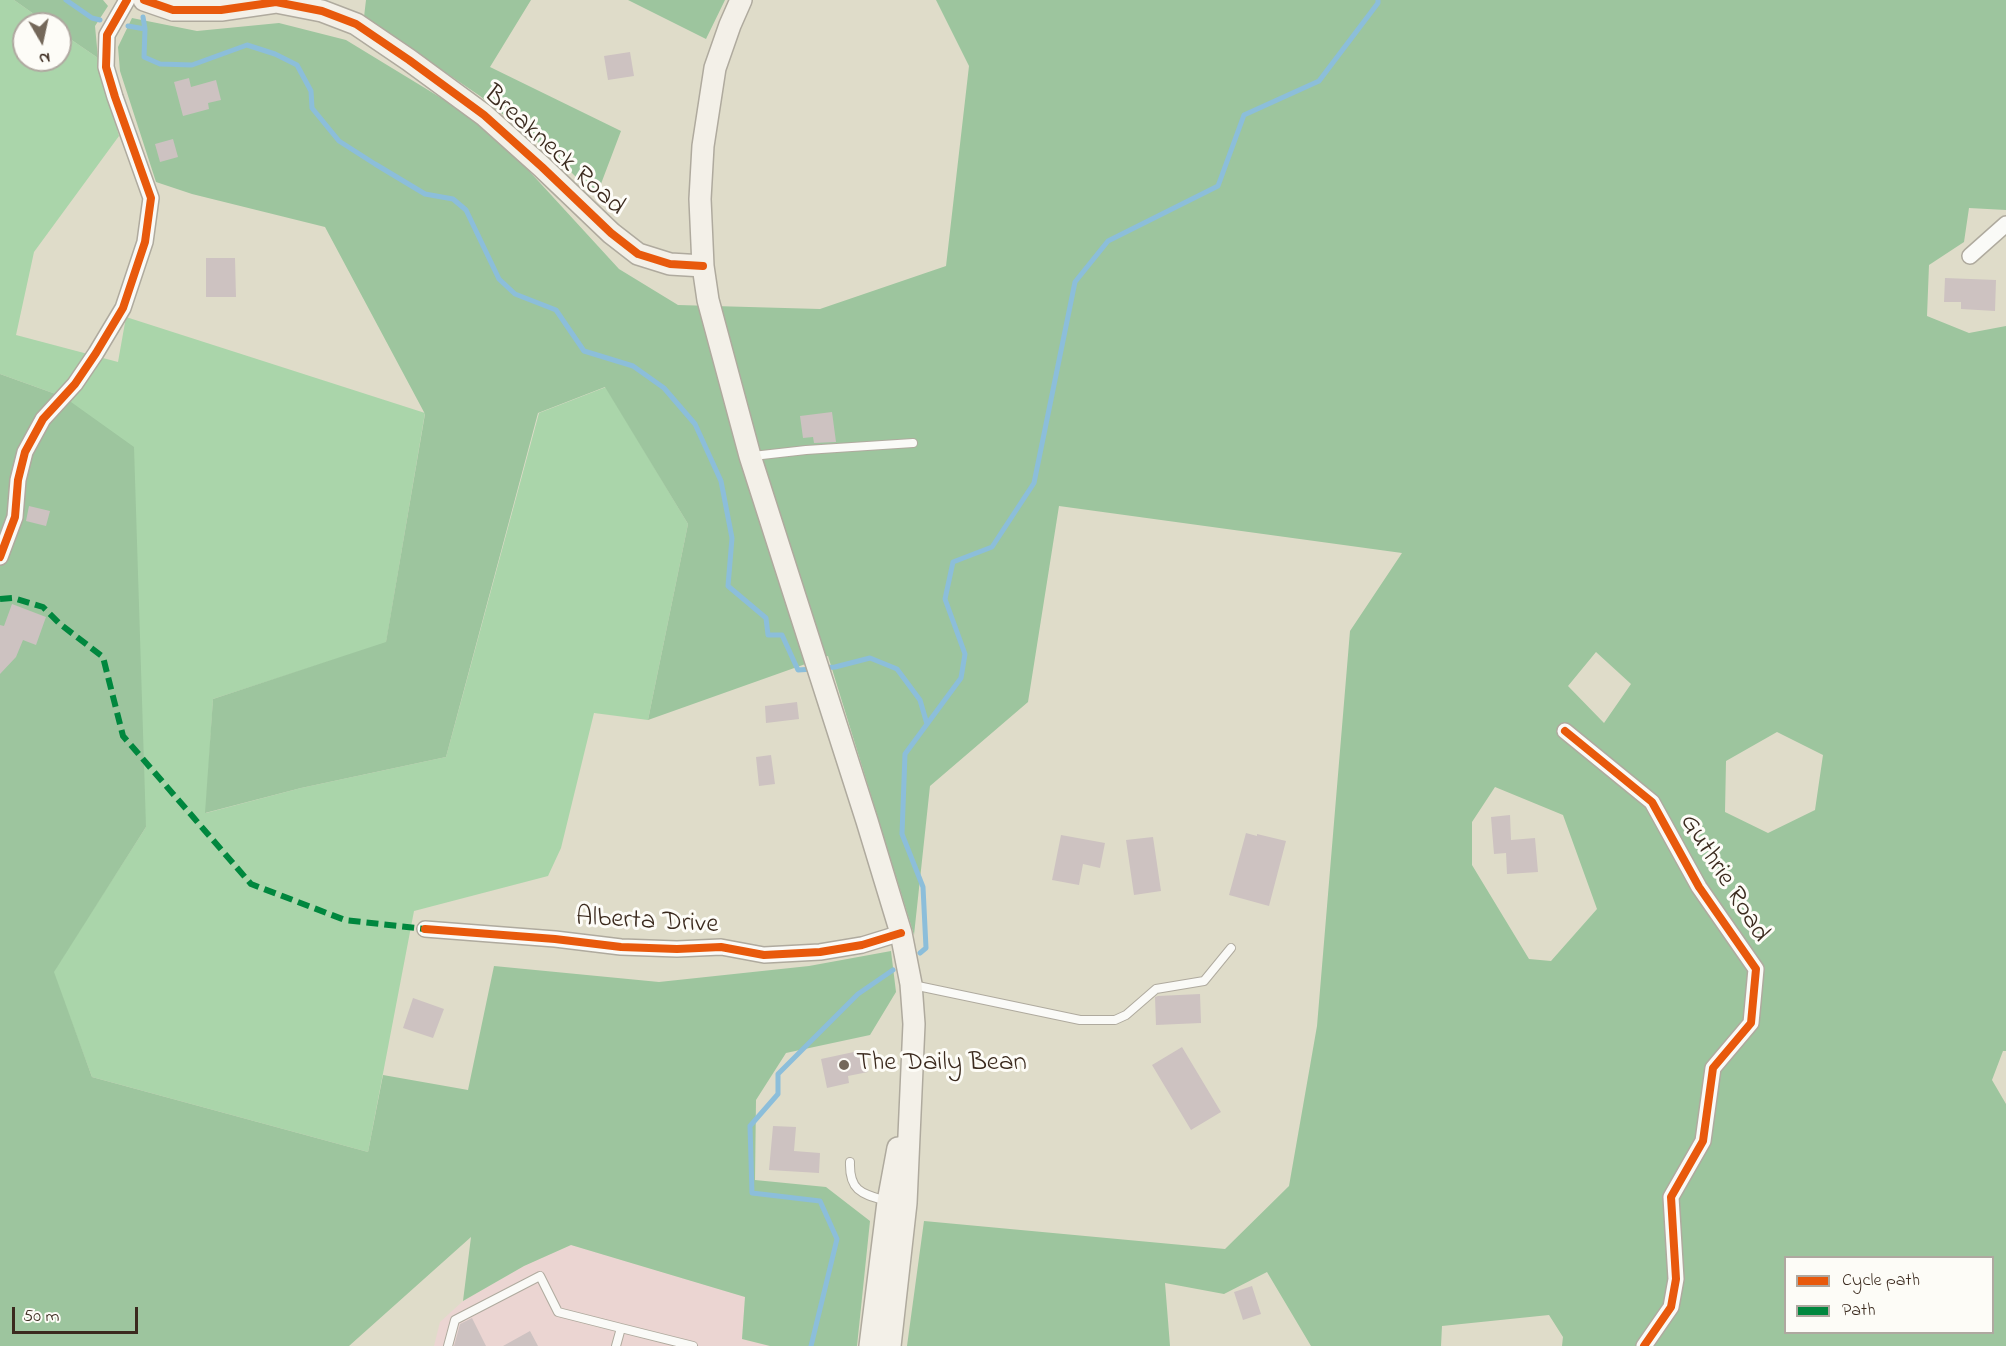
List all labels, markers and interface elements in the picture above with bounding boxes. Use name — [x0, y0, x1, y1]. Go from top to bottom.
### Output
north arrow — [12, 12, 72, 72]
text: N — [37, 45, 52, 71]
street label: Breakneck Road — [475, 80, 631, 224]
street label: Guthrie Road — [1671, 809, 1775, 949]
street label: Alberta Drive — [575, 903, 719, 943]
place label: The Daily Bean — [856, 1049, 1027, 1081]
marker: The Daily Bean — [837, 1058, 851, 1072]
legend — [1784, 1256, 1994, 1334]
text: Cycle path — [1842, 1268, 1920, 1294]
scale bar — [15, 1295, 141, 1333]
text: Path — [1842, 1298, 1876, 1324]
text: 50 m — [23, 1304, 60, 1330]

